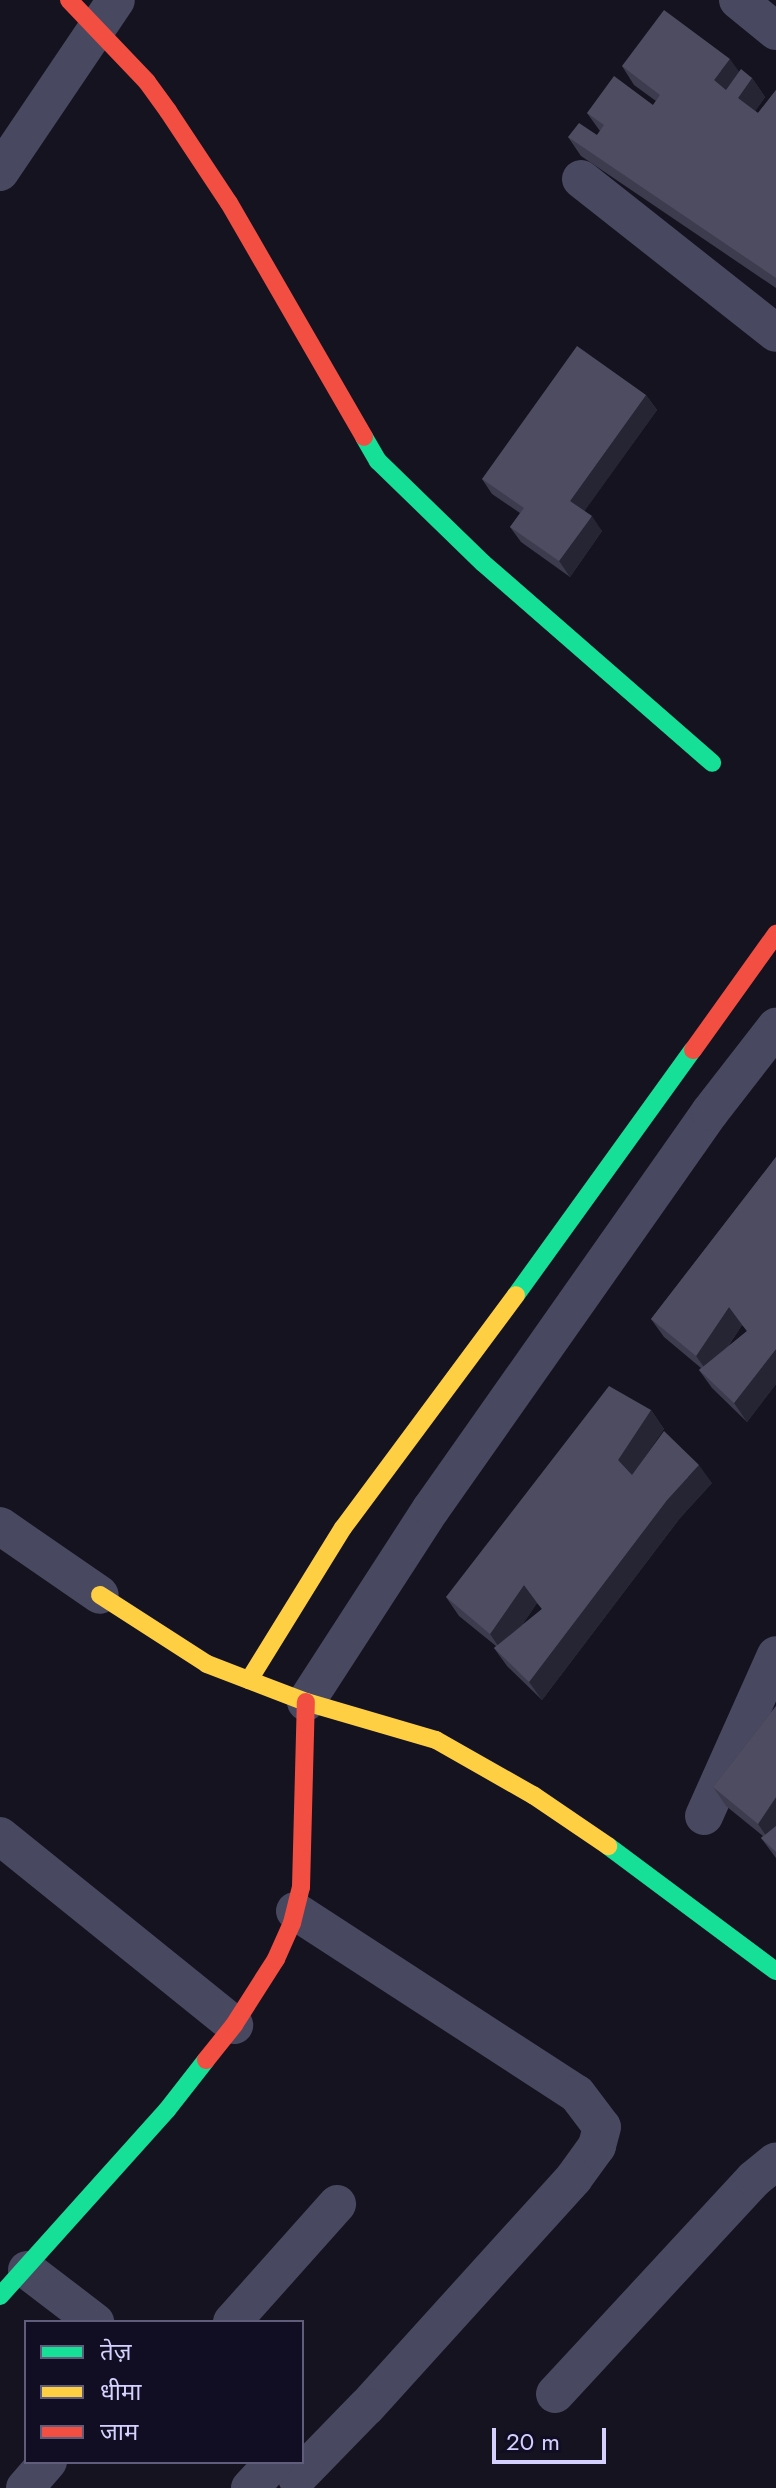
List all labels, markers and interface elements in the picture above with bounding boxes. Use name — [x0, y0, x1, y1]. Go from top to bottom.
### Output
legend — [24, 2320, 304, 2464]
text: तेज़ — [100, 2334, 132, 2369]
text: धीमा — [100, 2374, 142, 2409]
scale bar — [496, 2412, 610, 2462]
text: जाम — [100, 2414, 138, 2449]
text: 20 m — [506, 2424, 560, 2459]

